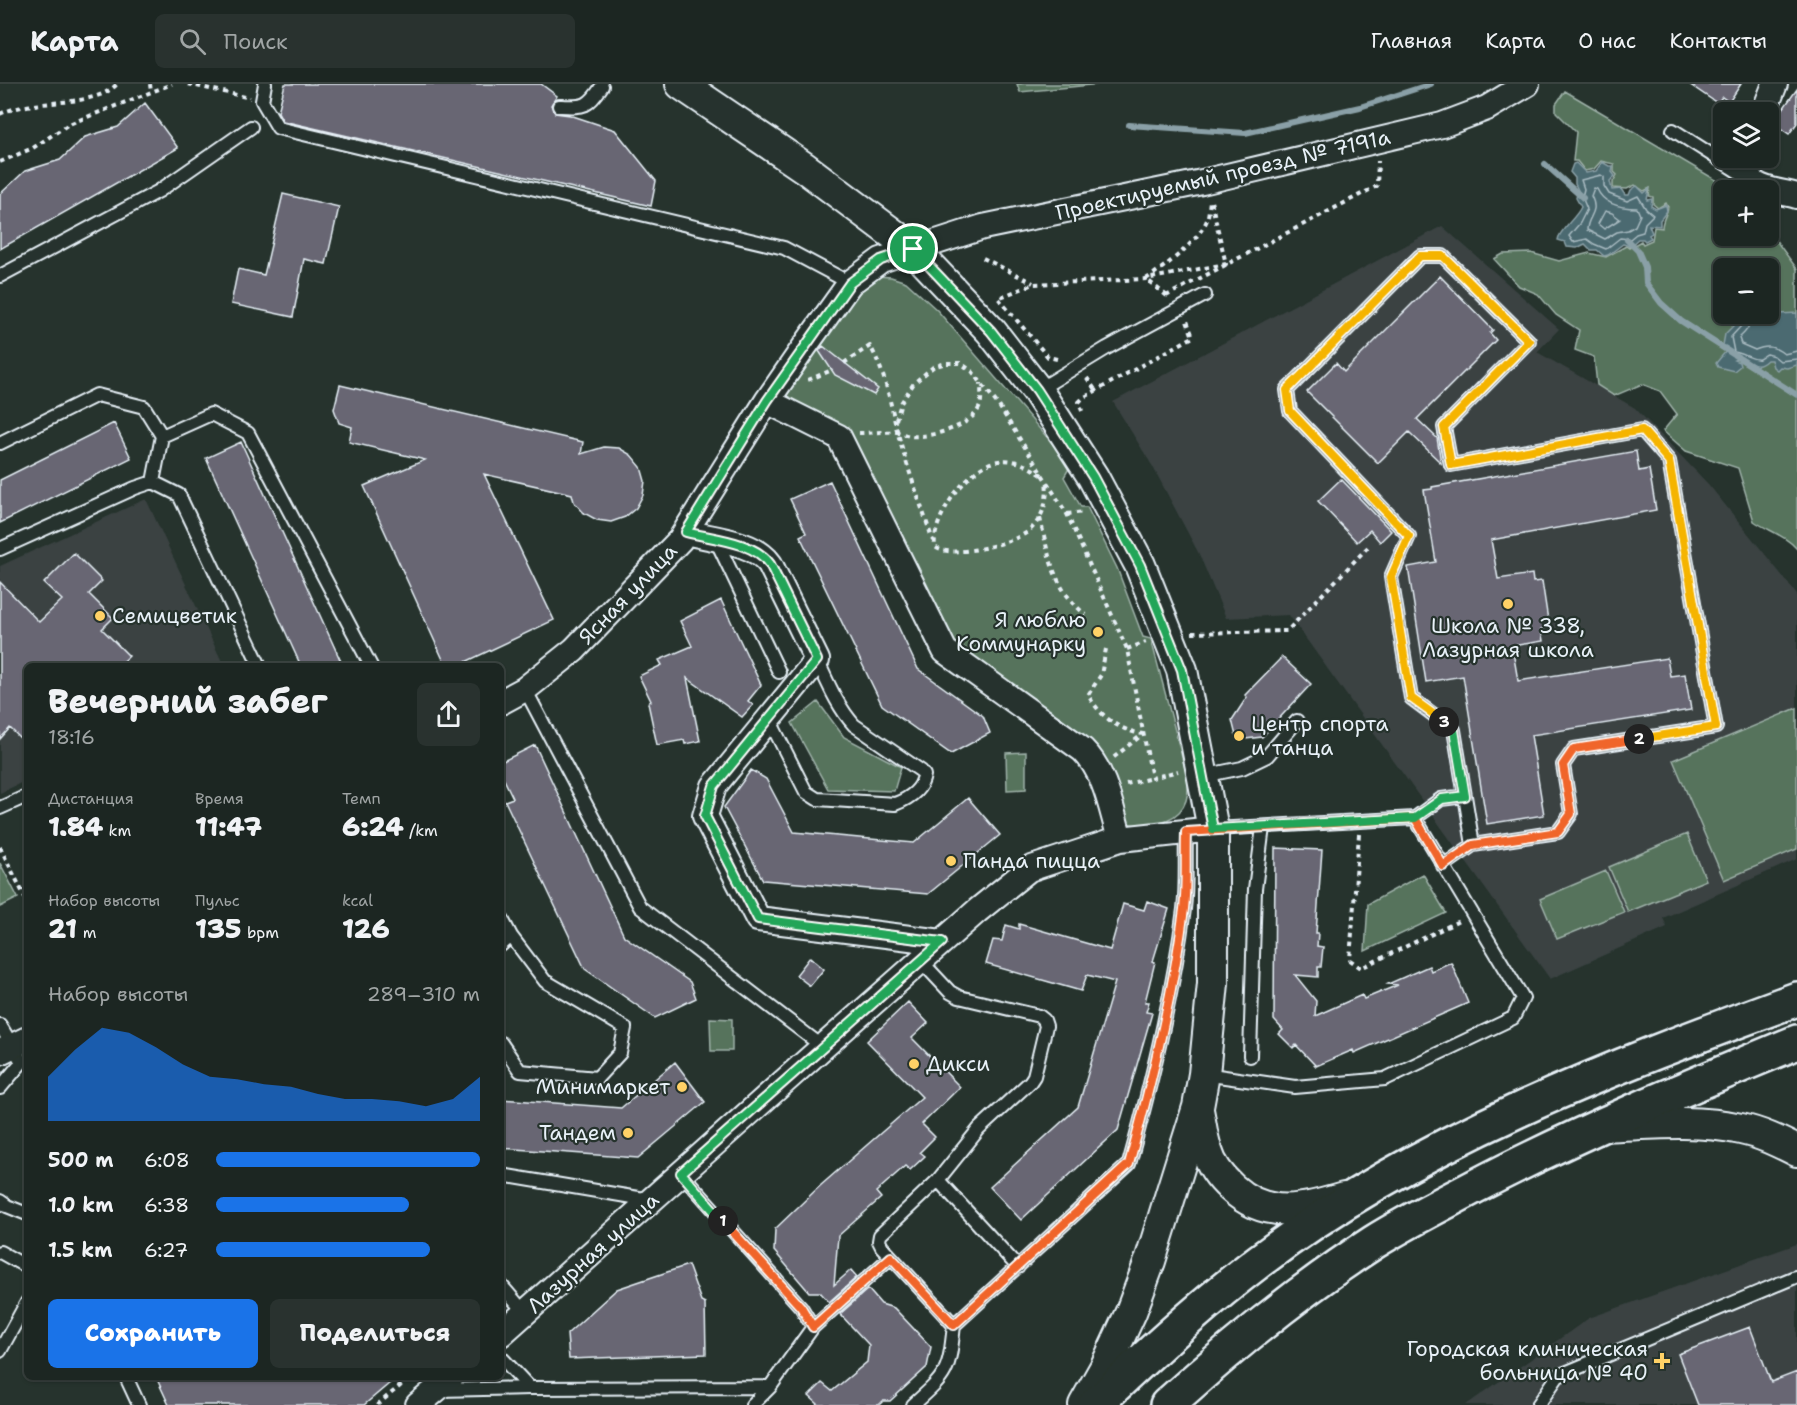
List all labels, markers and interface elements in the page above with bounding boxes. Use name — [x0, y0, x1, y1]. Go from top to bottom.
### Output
search box — [155, 14, 575, 68]
text: Карта — [30, 22, 119, 60]
icon: search — [176, 25, 209, 58]
text: Поиск — [224, 27, 288, 56]
text: Главная — [1371, 27, 1452, 55]
text: Карта — [1485, 27, 1545, 55]
text: О нас — [1578, 27, 1636, 55]
text: Контакты — [1669, 27, 1767, 55]
map controls — [1713, 102, 1779, 324]
button: layers — [1713, 102, 1779, 168]
street label: Проектируемый проезд № 7191а — [1053, 123, 1393, 227]
button: + — [1713, 180, 1779, 246]
pin — [887, 223, 938, 274]
icon: arrive — [896, 232, 929, 265]
button: − — [1713, 258, 1779, 324]
street label: Ясная улица — [573, 537, 683, 651]
marker: Школа № 338, Лазурная школа — [1501, 597, 1515, 611]
place label: Семицветик — [112, 602, 237, 630]
place label: Я люблю Коммунарку — [956, 606, 1086, 658]
marker: Семицветик — [93, 609, 107, 623]
place label: Школа № 338, Лазурная школа — [1422, 612, 1594, 664]
marker: Я люблю Коммунарку — [1091, 625, 1105, 639]
text: Вечерний забег — [48, 679, 328, 724]
button: share — [417, 683, 480, 746]
pin: 3 — [1429, 707, 1459, 737]
place label: Центр спорта и танца — [1251, 710, 1389, 762]
text: 3 — [1438, 711, 1450, 732]
text: 18:16 — [48, 724, 95, 750]
pin: 2 — [1624, 724, 1654, 754]
text: 2 — [1633, 728, 1645, 749]
marker: Центр спорта и танца — [1232, 729, 1246, 743]
text: Дистанция — [48, 788, 134, 809]
text: Время — [195, 788, 244, 809]
text: Темп — [342, 788, 381, 809]
text: 1.84 — [48, 809, 103, 844]
text: 11:47 — [195, 809, 262, 844]
text: 6:24 — [342, 809, 404, 844]
text: km — [103, 820, 131, 841]
text: /km — [404, 820, 438, 841]
place label: Панда пицца — [963, 847, 1100, 875]
marker: Панда пицца — [944, 854, 958, 868]
text: Набор высоты — [48, 890, 160, 911]
text: Пульс — [195, 890, 240, 911]
text: kcal — [342, 890, 373, 911]
text: 21 — [48, 911, 77, 946]
text: 135 — [195, 911, 241, 946]
text: 126 — [342, 911, 390, 946]
text: m — [77, 922, 96, 943]
text: bpm — [241, 922, 279, 943]
text: Набор высоты — [48, 981, 188, 1007]
text: 289–310 m — [367, 981, 480, 1007]
place label: Дикси — [926, 1050, 990, 1078]
marker: Дикси — [907, 1057, 921, 1071]
place label: Минимаркет — [536, 1073, 670, 1101]
marker: Минимаркет — [675, 1080, 689, 1094]
place label: Тандем — [539, 1119, 616, 1147]
marker: Тандем — [621, 1126, 635, 1140]
text: 500 m — [48, 1147, 114, 1173]
text: 6:08 — [144, 1147, 190, 1173]
street label: Лазурная улица — [521, 1186, 665, 1320]
text: 1.0 km — [48, 1192, 113, 1218]
text: 6:38 — [144, 1192, 189, 1218]
pin: 1 — [708, 1206, 738, 1236]
text: 1 — [719, 1210, 727, 1231]
text: 1.5 km — [48, 1237, 112, 1263]
text: 6:27 — [144, 1237, 188, 1263]
button: Сохранить — [48, 1299, 258, 1368]
button: Поделиться — [270, 1299, 480, 1368]
place label: Городская клиническая больница № 40 — [1407, 1335, 1648, 1387]
marker: Городская клиническая больница № 40 — [1653, 1352, 1671, 1370]

